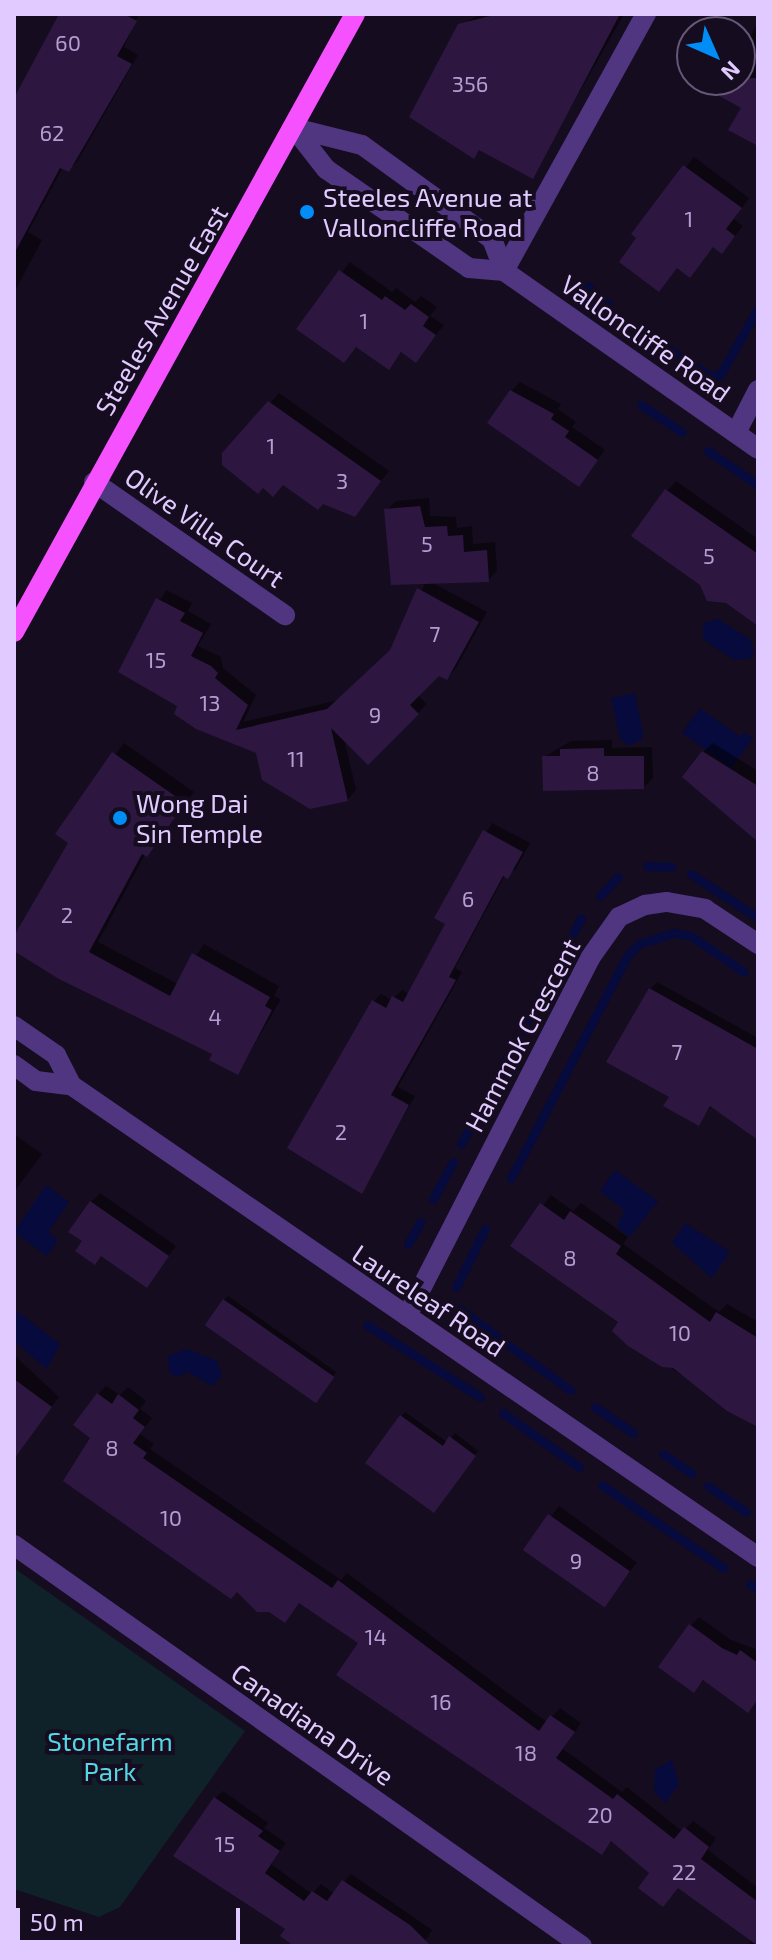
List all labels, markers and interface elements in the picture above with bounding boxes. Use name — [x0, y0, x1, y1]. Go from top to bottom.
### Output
north arrow — [676, 16, 756, 96]
house number: 60 — [55, 30, 81, 56]
text: N — [717, 57, 746, 86]
house number: 356 — [452, 71, 488, 97]
house number: 62 — [40, 120, 64, 146]
place label: Steeles Avenue at Valloncliffe Road — [323, 181, 533, 242]
street label: Steeles Avenue East — [88, 199, 234, 421]
marker: Steeles Avenue at Valloncliffe Road — [298, 203, 316, 221]
house number: 1 — [685, 206, 693, 232]
street label: Valloncliffe Road — [555, 268, 737, 408]
house number: 1 — [360, 308, 368, 334]
house number: 1 — [267, 433, 275, 459]
street label: Olive Villa Court — [119, 460, 291, 594]
house number: 3 — [336, 468, 348, 494]
house number: 5 — [421, 531, 433, 557]
house number: 5 — [703, 543, 715, 569]
house number: 7 — [429, 621, 441, 647]
house number: 15 — [146, 647, 166, 673]
house number: 13 — [200, 690, 220, 716]
house number: 9 — [369, 702, 381, 728]
house number: 11 — [287, 746, 305, 772]
house number: 8 — [586, 760, 600, 786]
place label: Wong Dai Sin Temple — [136, 787, 264, 848]
marker: Wong Dai Sin Temple — [111, 809, 129, 827]
house number: 6 — [462, 886, 474, 912]
house number: 2 — [61, 902, 73, 928]
street label: Hammok Crescent — [458, 933, 586, 1137]
house number: 4 — [208, 1004, 222, 1030]
house number: 7 — [671, 1039, 683, 1065]
house number: 2 — [335, 1119, 347, 1145]
street label: Laureleaf Road — [346, 1237, 512, 1363]
house number: 8 — [563, 1245, 577, 1271]
house number: 10 — [669, 1320, 691, 1346]
house number: 8 — [105, 1435, 119, 1461]
house number: 10 — [160, 1505, 182, 1531]
house number: 9 — [570, 1548, 582, 1574]
house number: 14 — [365, 1624, 387, 1650]
street label: Canadiana Drive — [226, 1656, 400, 1792]
house number: 16 — [430, 1689, 452, 1715]
park label: Stonefarm Park — [47, 1725, 173, 1786]
house number: 18 — [515, 1740, 537, 1766]
house number: 20 — [587, 1802, 613, 1828]
house number: 15 — [215, 1831, 235, 1857]
house number: 22 — [672, 1859, 696, 1885]
scale bar — [20, 1892, 244, 1942]
text: 50 m — [30, 1907, 84, 1936]

